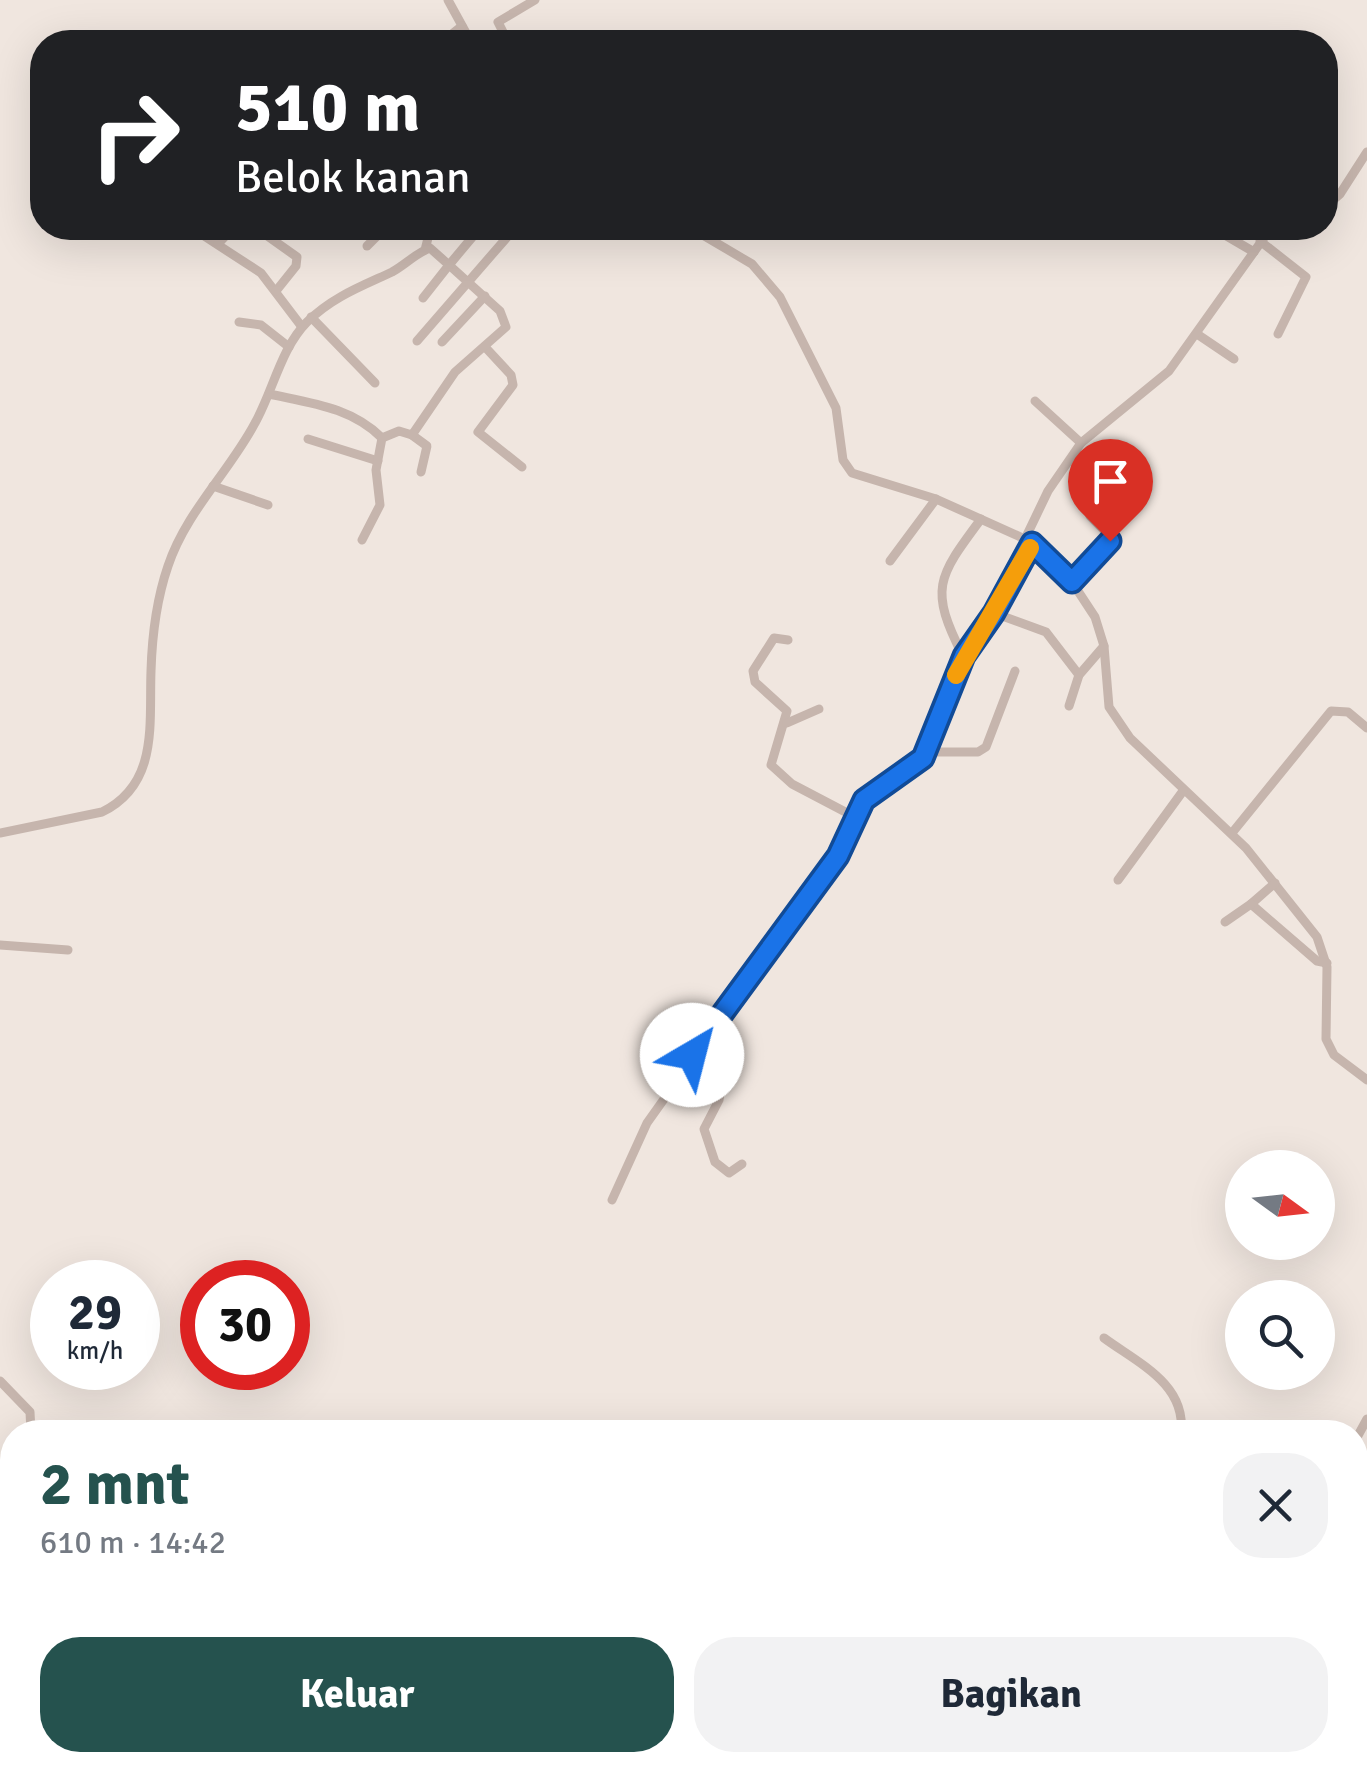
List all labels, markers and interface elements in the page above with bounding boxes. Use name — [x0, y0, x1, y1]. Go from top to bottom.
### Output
text: 510 m — [235, 64, 420, 150]
icon: right — [70, 70, 200, 200]
text: Belok kanan — [235, 150, 471, 205]
pin — [1068, 439, 1153, 542]
icon: arrive — [1083, 454, 1138, 509]
position arrow — [640, 1003, 744, 1107]
north arrow — [1225, 1150, 1335, 1260]
map controls — [1225, 1150, 1335, 1390]
speed limit sign: 30 — [180, 1260, 310, 1390]
button: search — [1225, 1280, 1335, 1390]
text: 29 — [68, 1282, 122, 1344]
text: km/h — [67, 1335, 123, 1366]
text: 2 mnt — [40, 1448, 189, 1522]
button: close — [1223, 1453, 1328, 1558]
text: 610 m · 14:42 — [40, 1523, 226, 1562]
button: Keluar — [40, 1637, 674, 1752]
button: Bagikan — [694, 1637, 1328, 1752]

